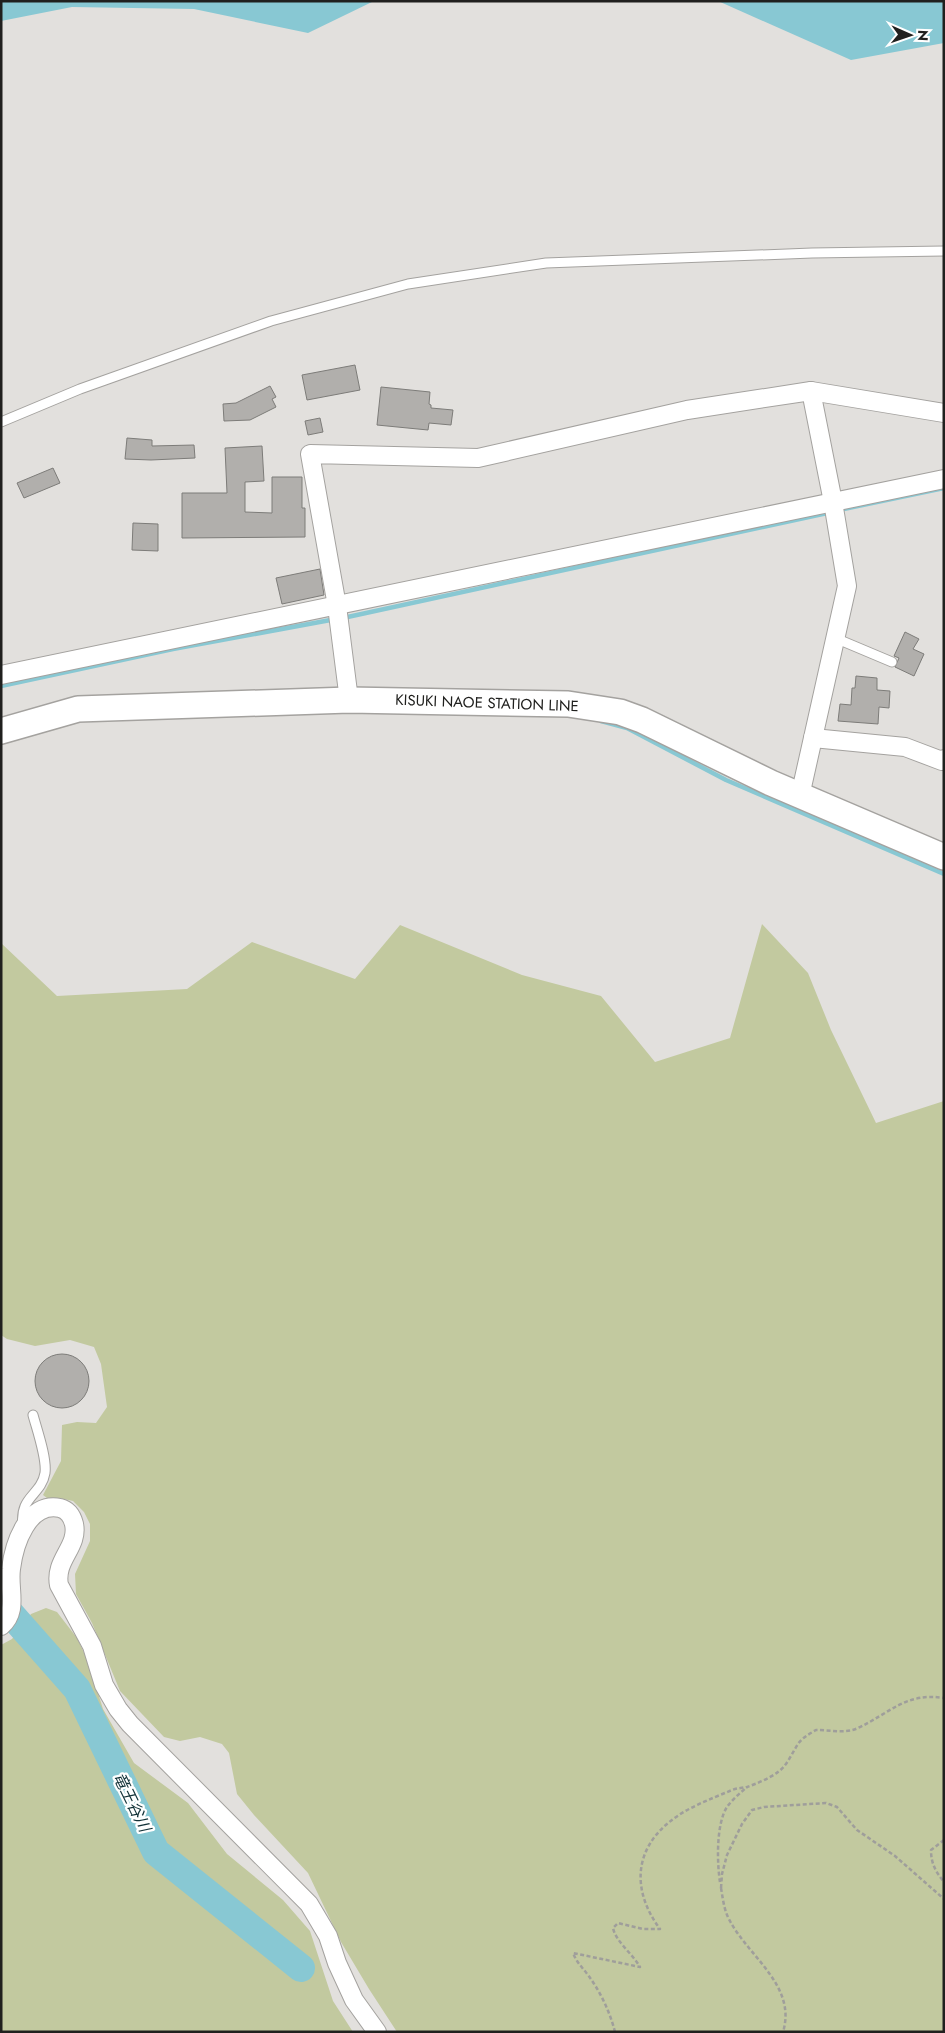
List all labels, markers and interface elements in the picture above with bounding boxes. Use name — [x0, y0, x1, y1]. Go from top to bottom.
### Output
north arrow — [885, 10, 935, 60]
text: N — [913, 30, 933, 41]
street label: KISUKI NAOE STATION LINE — [395, 689, 579, 717]
water label: 竜王谷川 — [108, 1768, 157, 1838]

